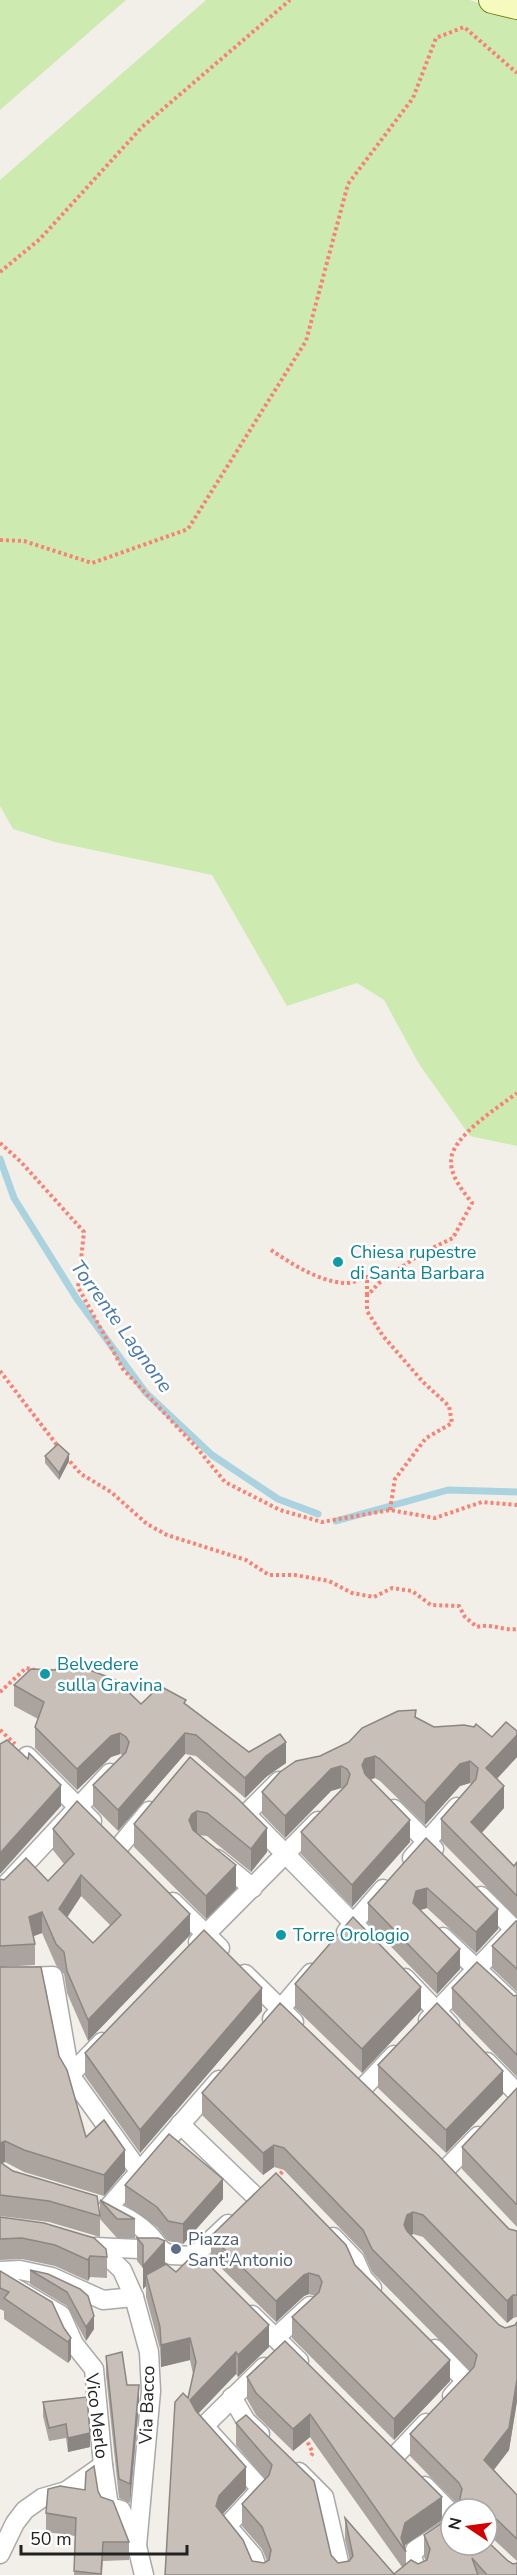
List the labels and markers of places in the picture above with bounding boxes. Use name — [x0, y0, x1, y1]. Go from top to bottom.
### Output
place label: Chiesa rupestre di Santa Barbara — [350, 1240, 485, 1285]
marker: Chiesa rupestre di Santa Barbara — [331, 1255, 345, 1269]
place label: Belvedere sulla Gravina — [57, 1652, 163, 1697]
marker: Belvedere sulla Gravina — [38, 1667, 52, 1681]
place label: Torre Orologio — [293, 1923, 410, 1947]
marker: Torre Orologio — [274, 1928, 288, 1942]
place label: Piazza Sant'Antonio — [188, 2227, 293, 2272]
marker: Piazza Sant'Antonio — [169, 2242, 183, 2256]

